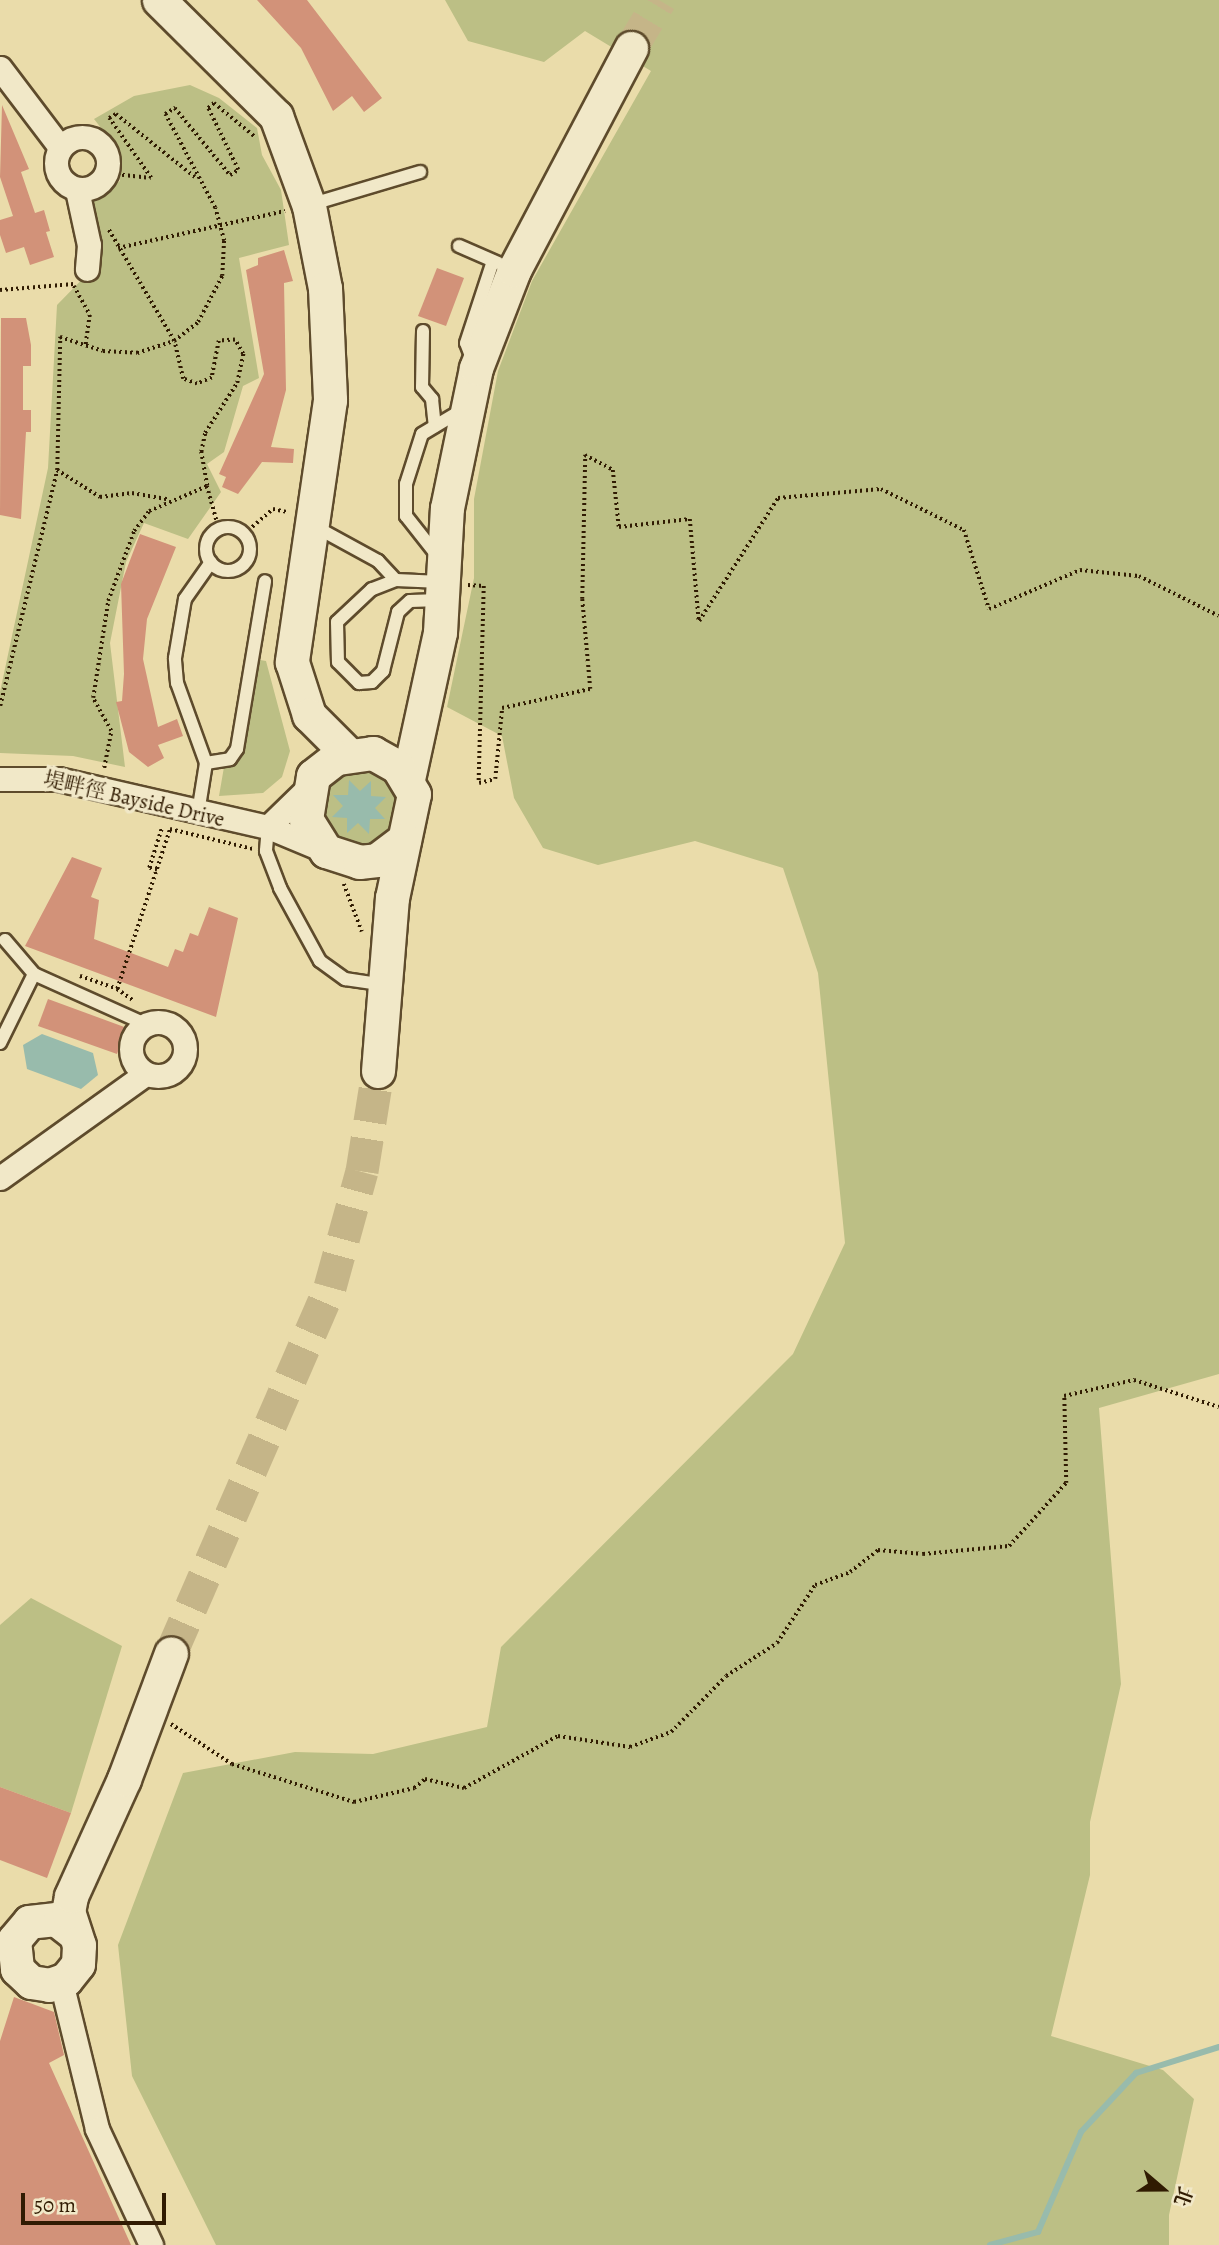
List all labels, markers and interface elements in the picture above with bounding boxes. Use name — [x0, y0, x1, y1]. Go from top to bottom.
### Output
street label: 堤畔徑 Bayside Drive — [41, 766, 227, 832]
north arrow — [1128, 2154, 1198, 2224]
scale bar — [24, 2178, 170, 2222]
text: 北 — [1167, 2183, 1198, 2210]
text: 50 m — [34, 2191, 76, 2219]

